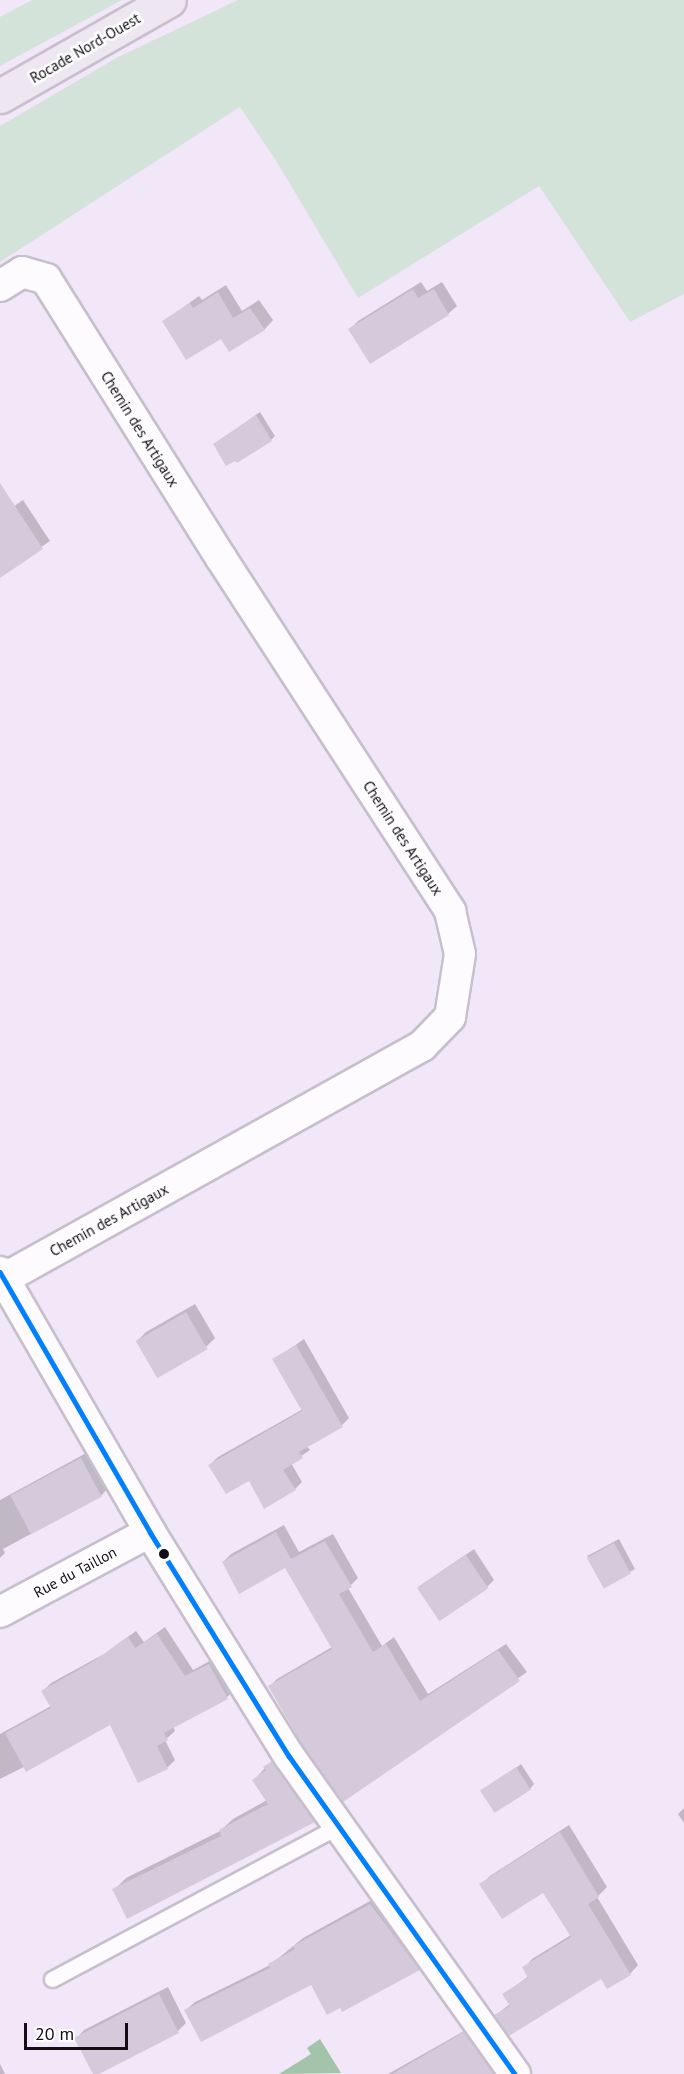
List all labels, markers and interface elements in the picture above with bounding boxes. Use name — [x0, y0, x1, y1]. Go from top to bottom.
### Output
street label: Rocade Nord-Ouest — [27, 9, 143, 87]
street label: Chemin des Artigaux — [97, 368, 183, 490]
street label: Chemin des Artigaux — [359, 777, 447, 899]
street label: Chemin des Artigaux — [46, 1180, 172, 1260]
street label: Rue du Taillon — [30, 1542, 120, 1602]
unlabelled marker — [158, 1548, 170, 1560]
scale bar — [27, 2011, 130, 2049]
text: 20 m — [35, 2022, 74, 2045]

